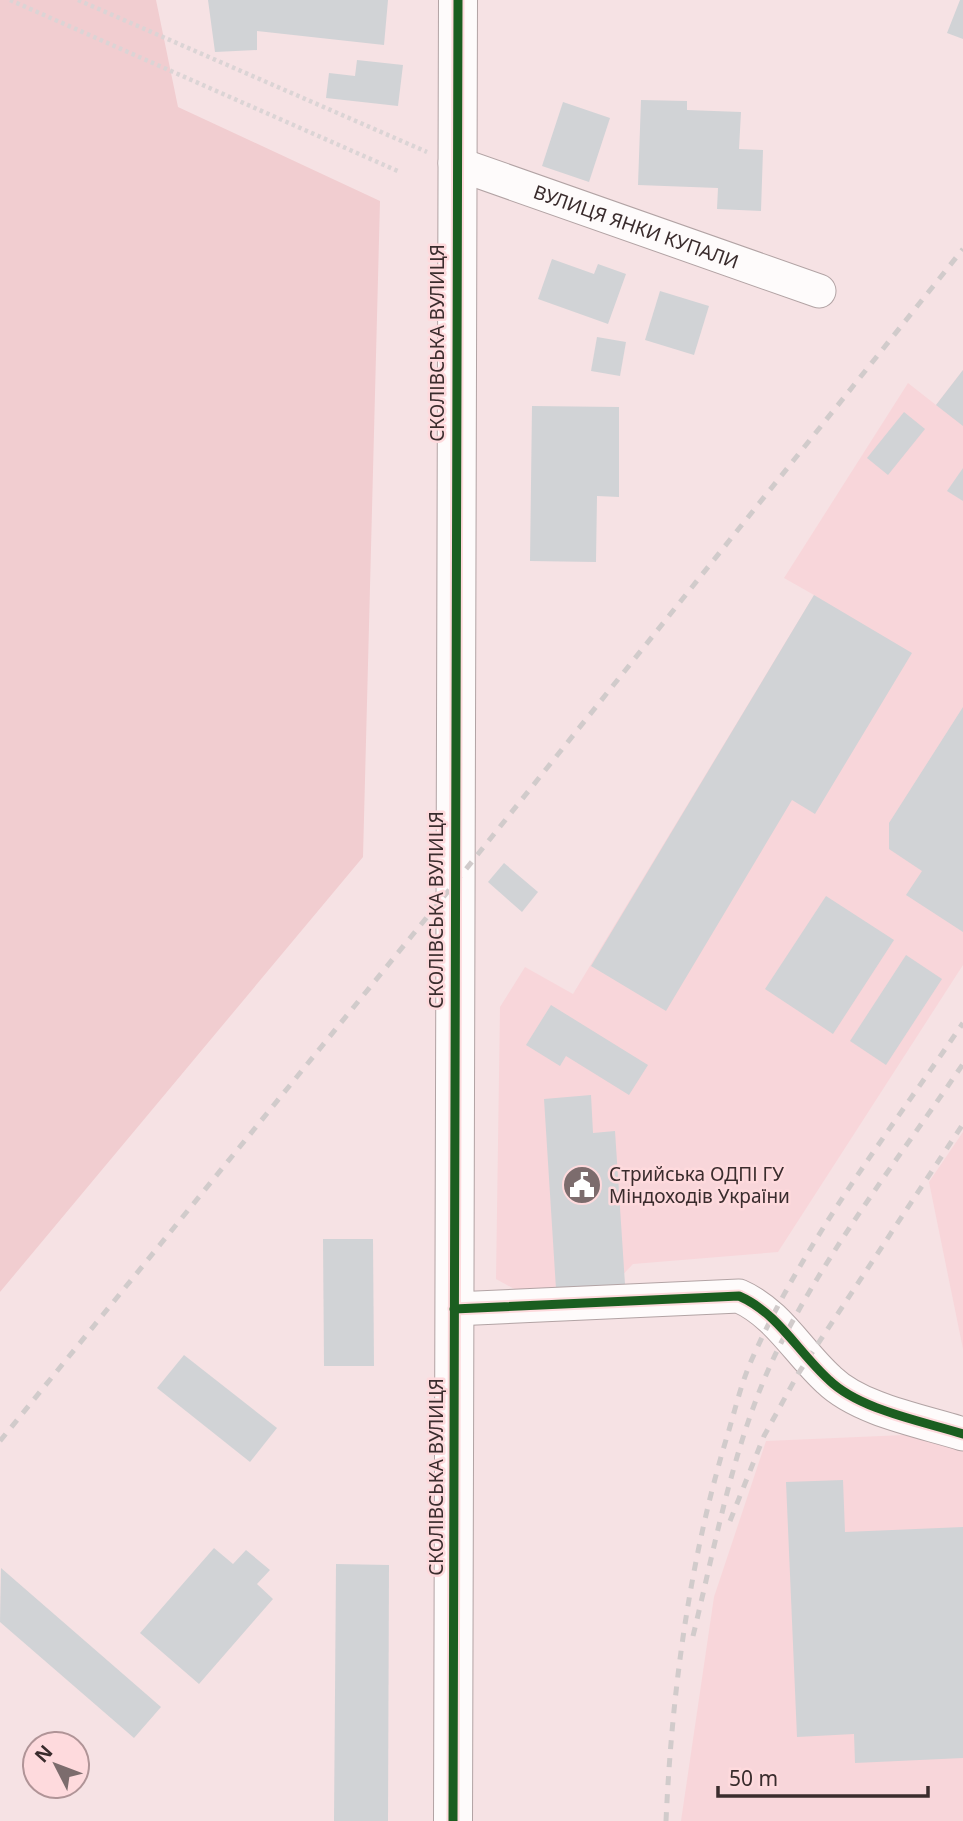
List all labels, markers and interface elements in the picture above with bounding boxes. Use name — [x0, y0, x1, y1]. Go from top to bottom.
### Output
street label: ВУЛИЦЯ ЯНКИ КУПАЛИ — [530, 179, 742, 275]
street label: СКОЛІВСЬКА ВУЛИЦЯ — [424, 244, 450, 442]
street label: СКОЛІВСЬКА ВУЛИЦЯ — [423, 811, 449, 1009]
place label: Стрийська ОДПІ ГУ Міндоходів України — [609, 1161, 790, 1209]
public building icon: Стрийська ОДПІ ГУ Міндоходів України — [561, 1164, 603, 1206]
street label: СКОЛІВСЬКА ВУЛИЦЯ — [423, 1378, 449, 1576]
north arrow — [21, 1730, 91, 1800]
text: N — [29, 1739, 58, 1768]
scale bar — [718, 1755, 928, 1799]
text: 50 m — [729, 1764, 778, 1792]

